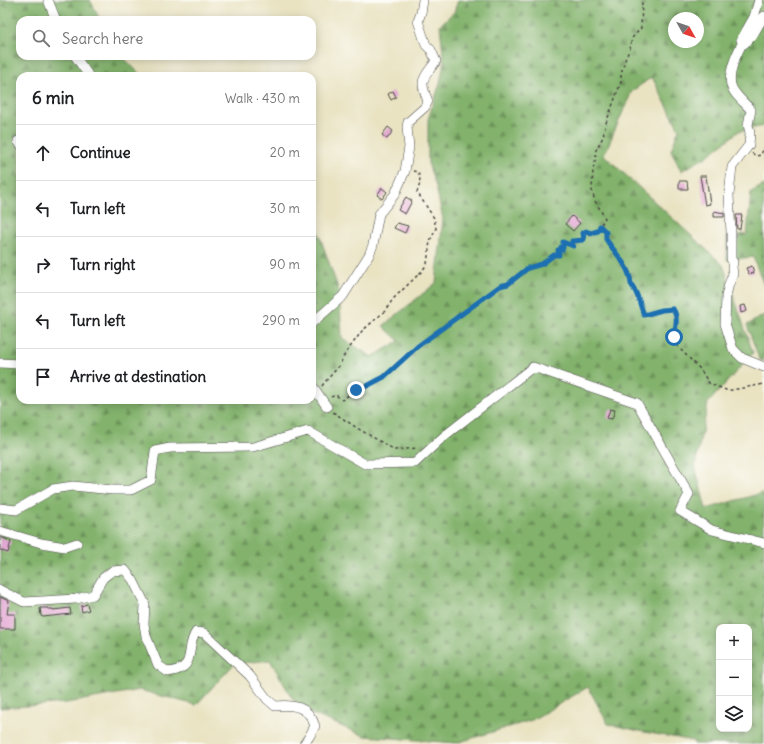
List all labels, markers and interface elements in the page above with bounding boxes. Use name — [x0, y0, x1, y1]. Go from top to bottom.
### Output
north arrow — [668, 12, 704, 48]
search box — [16, 16, 316, 60]
icon: search — [30, 27, 52, 49]
text: Search here — [62, 29, 143, 48]
text: 6 min — [32, 87, 74, 109]
text: Walk · 430 m — [225, 90, 300, 107]
icon: ahead — [32, 142, 54, 164]
text: Continue — [70, 143, 131, 162]
text: 20 m — [270, 144, 300, 161]
icon: left — [32, 198, 54, 220]
text: Turn left — [70, 199, 125, 218]
text: 30 m — [270, 200, 300, 217]
icon: right — [32, 254, 54, 276]
text: Turn right — [70, 255, 135, 274]
text: 90 m — [269, 256, 300, 273]
icon: left — [32, 310, 54, 332]
text: Turn left — [70, 311, 125, 330]
text: 290 m — [262, 312, 300, 329]
route start — [665, 328, 683, 346]
icon: arrive — [32, 366, 54, 388]
text: Arrive at destination — [70, 367, 206, 386]
route end — [347, 381, 365, 399]
map controls — [716, 624, 752, 732]
button: + — [716, 624, 752, 660]
button: − — [716, 660, 752, 696]
button: layers — [716, 696, 752, 732]

